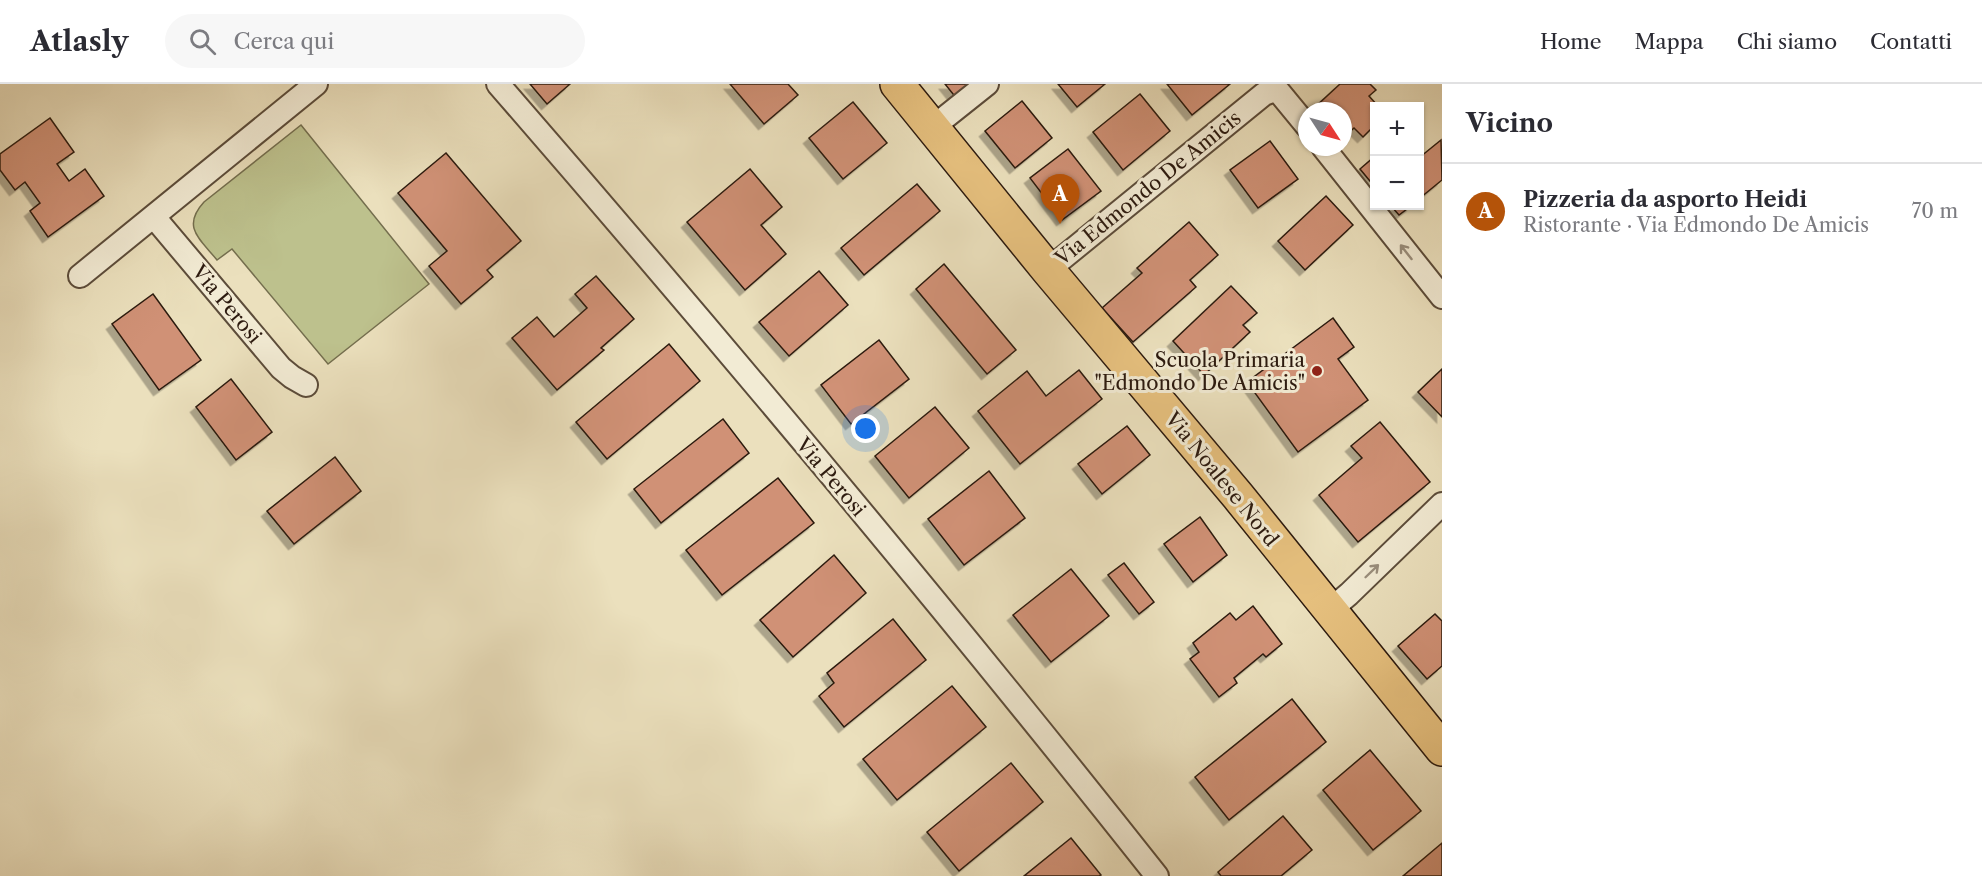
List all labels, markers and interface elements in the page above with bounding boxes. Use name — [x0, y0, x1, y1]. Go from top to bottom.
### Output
search box — [165, 14, 585, 68]
text: Atlasly — [30, 24, 129, 58]
icon: search — [186, 25, 219, 58]
text: Cerca qui — [234, 28, 334, 55]
text: Home — [1540, 29, 1602, 54]
text: Mappa — [1635, 29, 1704, 54]
text: Chi siamo — [1737, 29, 1837, 54]
text: Contatti — [1870, 29, 1952, 54]
north arrow — [1298, 102, 1352, 156]
map controls — [1370, 102, 1424, 210]
button: + — [1370, 102, 1424, 156]
street label: Via Edmondo De Amicis — [1050, 105, 1246, 271]
text: Vicino — [1466, 107, 1553, 139]
button: − — [1370, 156, 1424, 210]
pin: A — [1040, 174, 1080, 224]
text: Pizzeria da asporto Heidi — [1523, 186, 1807, 213]
text: A — [1478, 199, 1493, 223]
text: 70 m — [1912, 199, 1958, 223]
text: Ristorante · Via Edmondo De Amicis — [1523, 213, 1869, 237]
one-way arrow — [1399, 244, 1412, 260]
street label: Via Perosi — [187, 259, 267, 348]
place label: Scuola Primaria "Edmondo De Amicis" — [1094, 348, 1305, 395]
marker: Scuola Primaria "Edmondo De Amicis" — [1310, 364, 1324, 378]
street label: Via Noalese Nord — [1160, 406, 1284, 551]
your location — [851, 414, 880, 443]
street label: Via Perosi — [791, 432, 871, 521]
one-way arrow — [1365, 564, 1380, 579]

